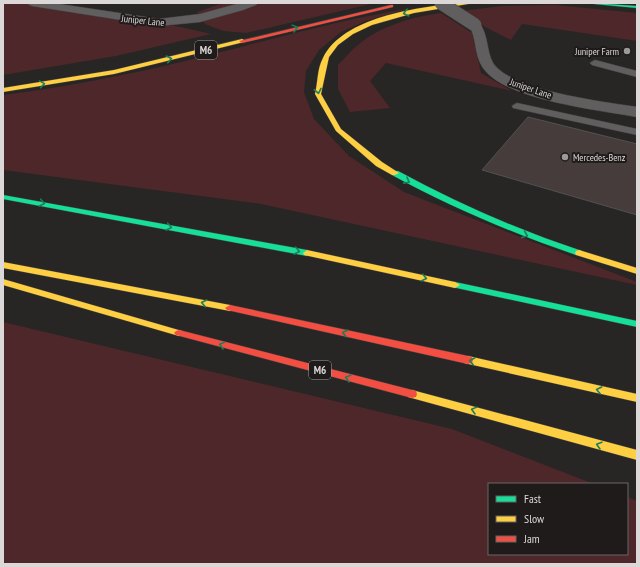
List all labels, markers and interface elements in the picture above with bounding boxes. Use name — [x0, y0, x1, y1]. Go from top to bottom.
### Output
one-way arrow — [403, 9, 409, 17]
street label: Juniper Lane — [120, 12, 165, 29]
one-way arrow — [292, 24, 299, 33]
road number: M6 — [195, 41, 217, 59]
place label: Juniper Farm — [574, 45, 619, 58]
marker: Juniper Farm — [622, 46, 632, 56]
one-way arrow — [166, 55, 172, 63]
street label: Juniper Lane — [507, 75, 553, 102]
one-way arrow — [38, 80, 45, 89]
one-way arrow — [313, 88, 322, 94]
place label: Mercedes-Benz — [573, 151, 626, 164]
marker: Mercedes-Benz — [560, 152, 570, 162]
one-way arrow — [403, 176, 410, 183]
one-way arrow — [38, 198, 45, 206]
one-way arrow — [166, 222, 172, 231]
one-way arrow — [521, 230, 528, 238]
one-way arrow — [294, 246, 300, 255]
one-way arrow — [421, 274, 427, 282]
one-way arrow — [201, 299, 208, 308]
one-way arrow — [342, 329, 348, 337]
one-way arrow — [219, 341, 226, 350]
one-way arrow — [469, 358, 475, 366]
road number: M6 — [309, 361, 331, 379]
one-way arrow — [345, 374, 352, 383]
one-way arrow — [596, 386, 602, 394]
one-way arrow — [471, 407, 477, 415]
one-way arrow — [596, 441, 603, 450]
legend — [488, 483, 628, 555]
text: Fast — [524, 491, 542, 506]
text: Slow — [524, 511, 545, 526]
text: Jam — [523, 531, 540, 546]

